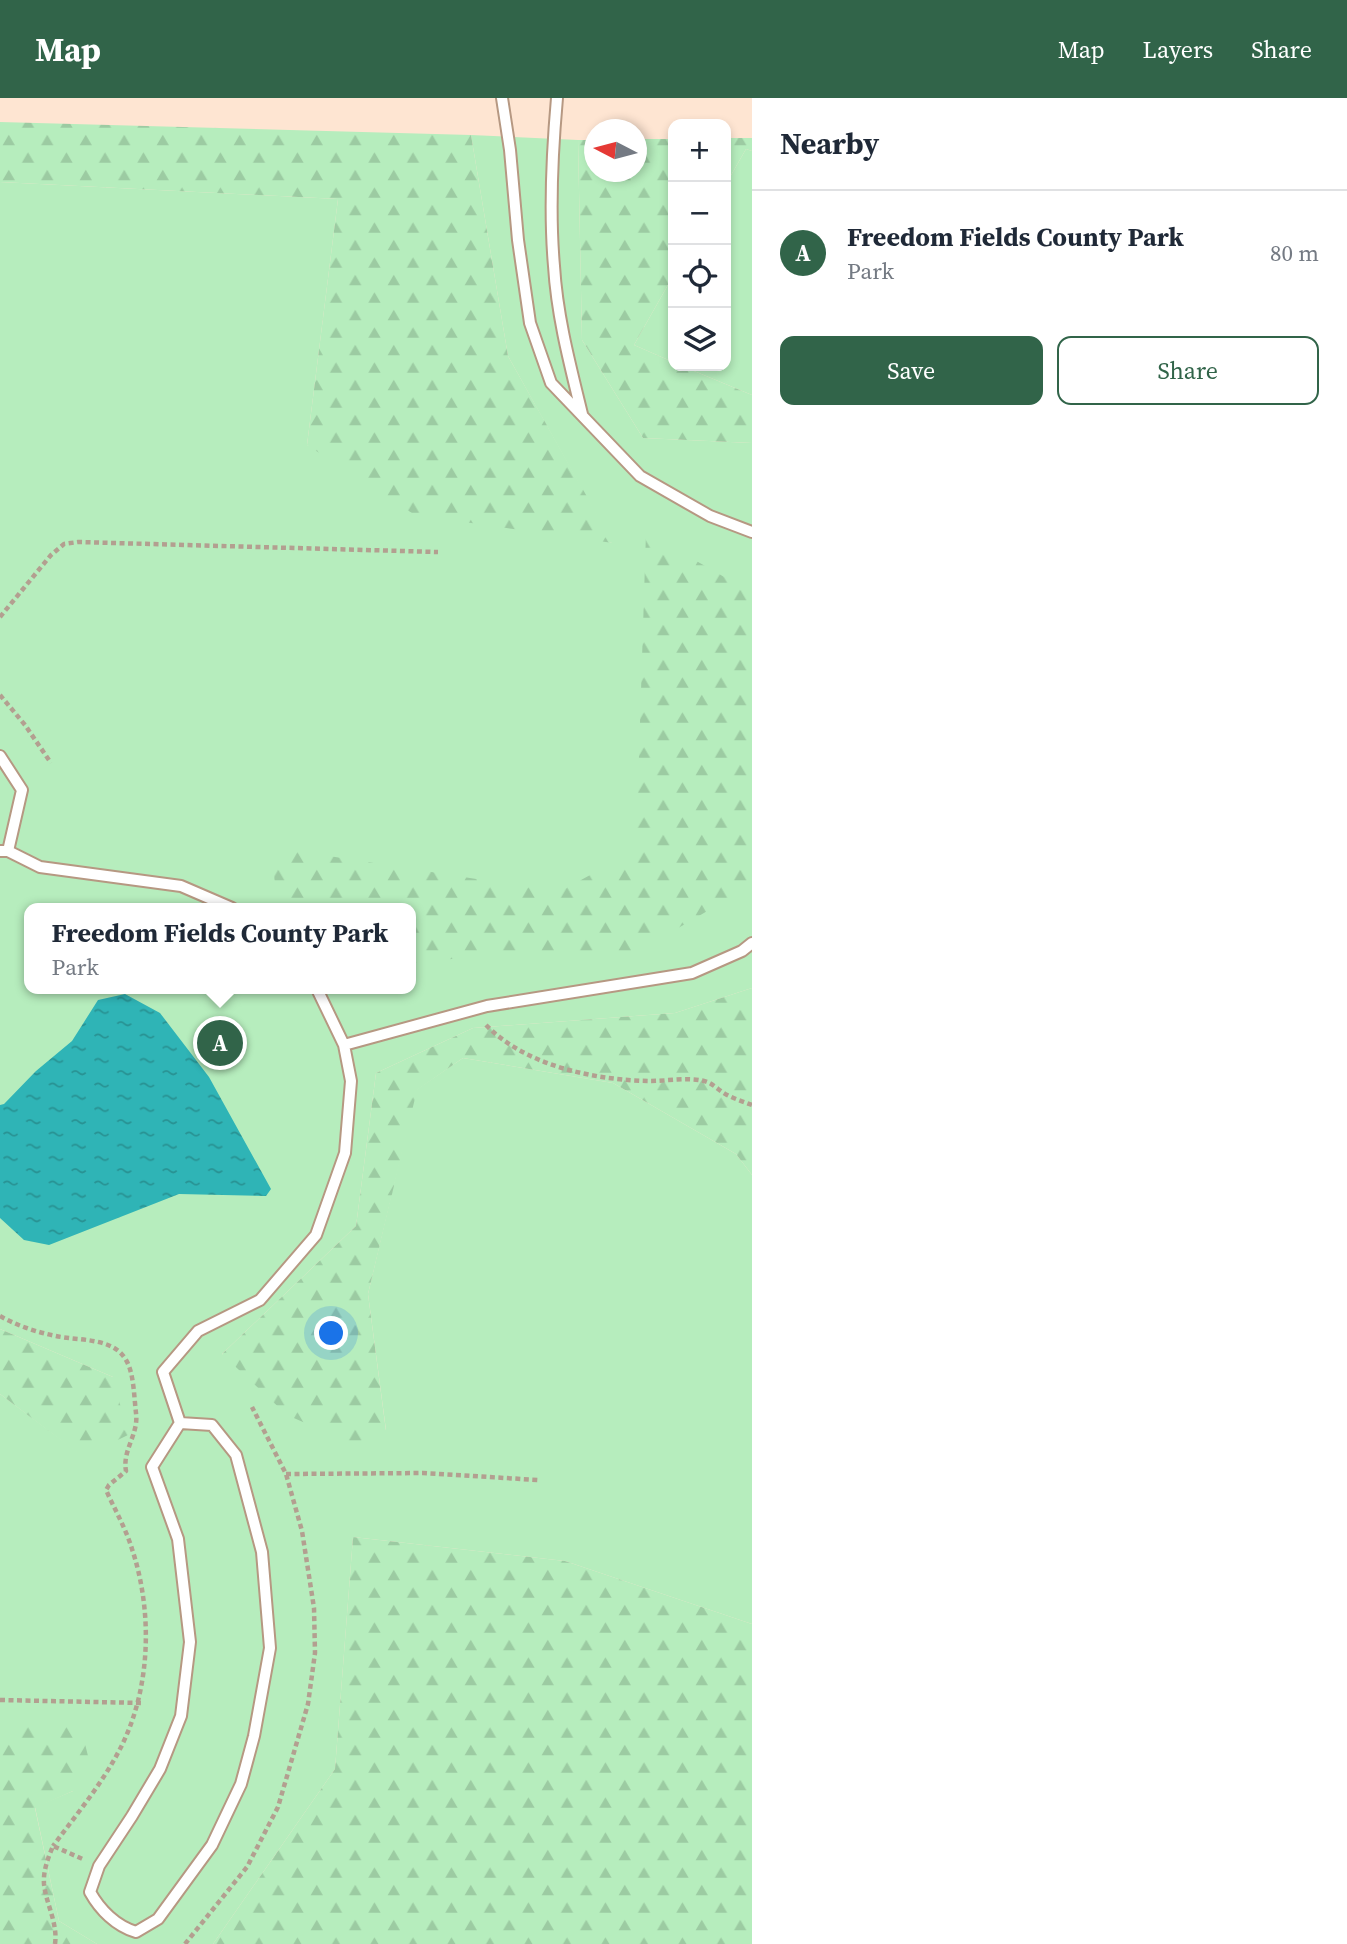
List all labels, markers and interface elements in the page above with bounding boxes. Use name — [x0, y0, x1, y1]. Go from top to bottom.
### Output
text: Map — [35, 27, 101, 72]
text: Map — [1058, 33, 1105, 66]
text: Layers — [1143, 33, 1213, 66]
text: Share — [1251, 33, 1312, 66]
north arrow — [584, 119, 647, 182]
map controls — [668, 119, 731, 371]
button: + — [668, 119, 731, 182]
text: Nearby — [780, 123, 879, 164]
button: − — [668, 182, 731, 245]
text: Freedom Fields County Park — [847, 219, 1184, 255]
text: A — [795, 237, 811, 269]
text: 80 m — [1270, 237, 1319, 269]
button: locate — [668, 245, 731, 308]
text: Park — [847, 255, 894, 287]
button: layers — [668, 308, 731, 371]
button: Save — [780, 336, 1043, 405]
button: Share — [1057, 336, 1319, 405]
popup — [24, 903, 416, 994]
text: Freedom Fields County Park — [52, 915, 388, 951]
text: Park — [52, 951, 99, 983]
pin: A — [197, 1017, 243, 1069]
your location — [314, 1316, 348, 1350]

